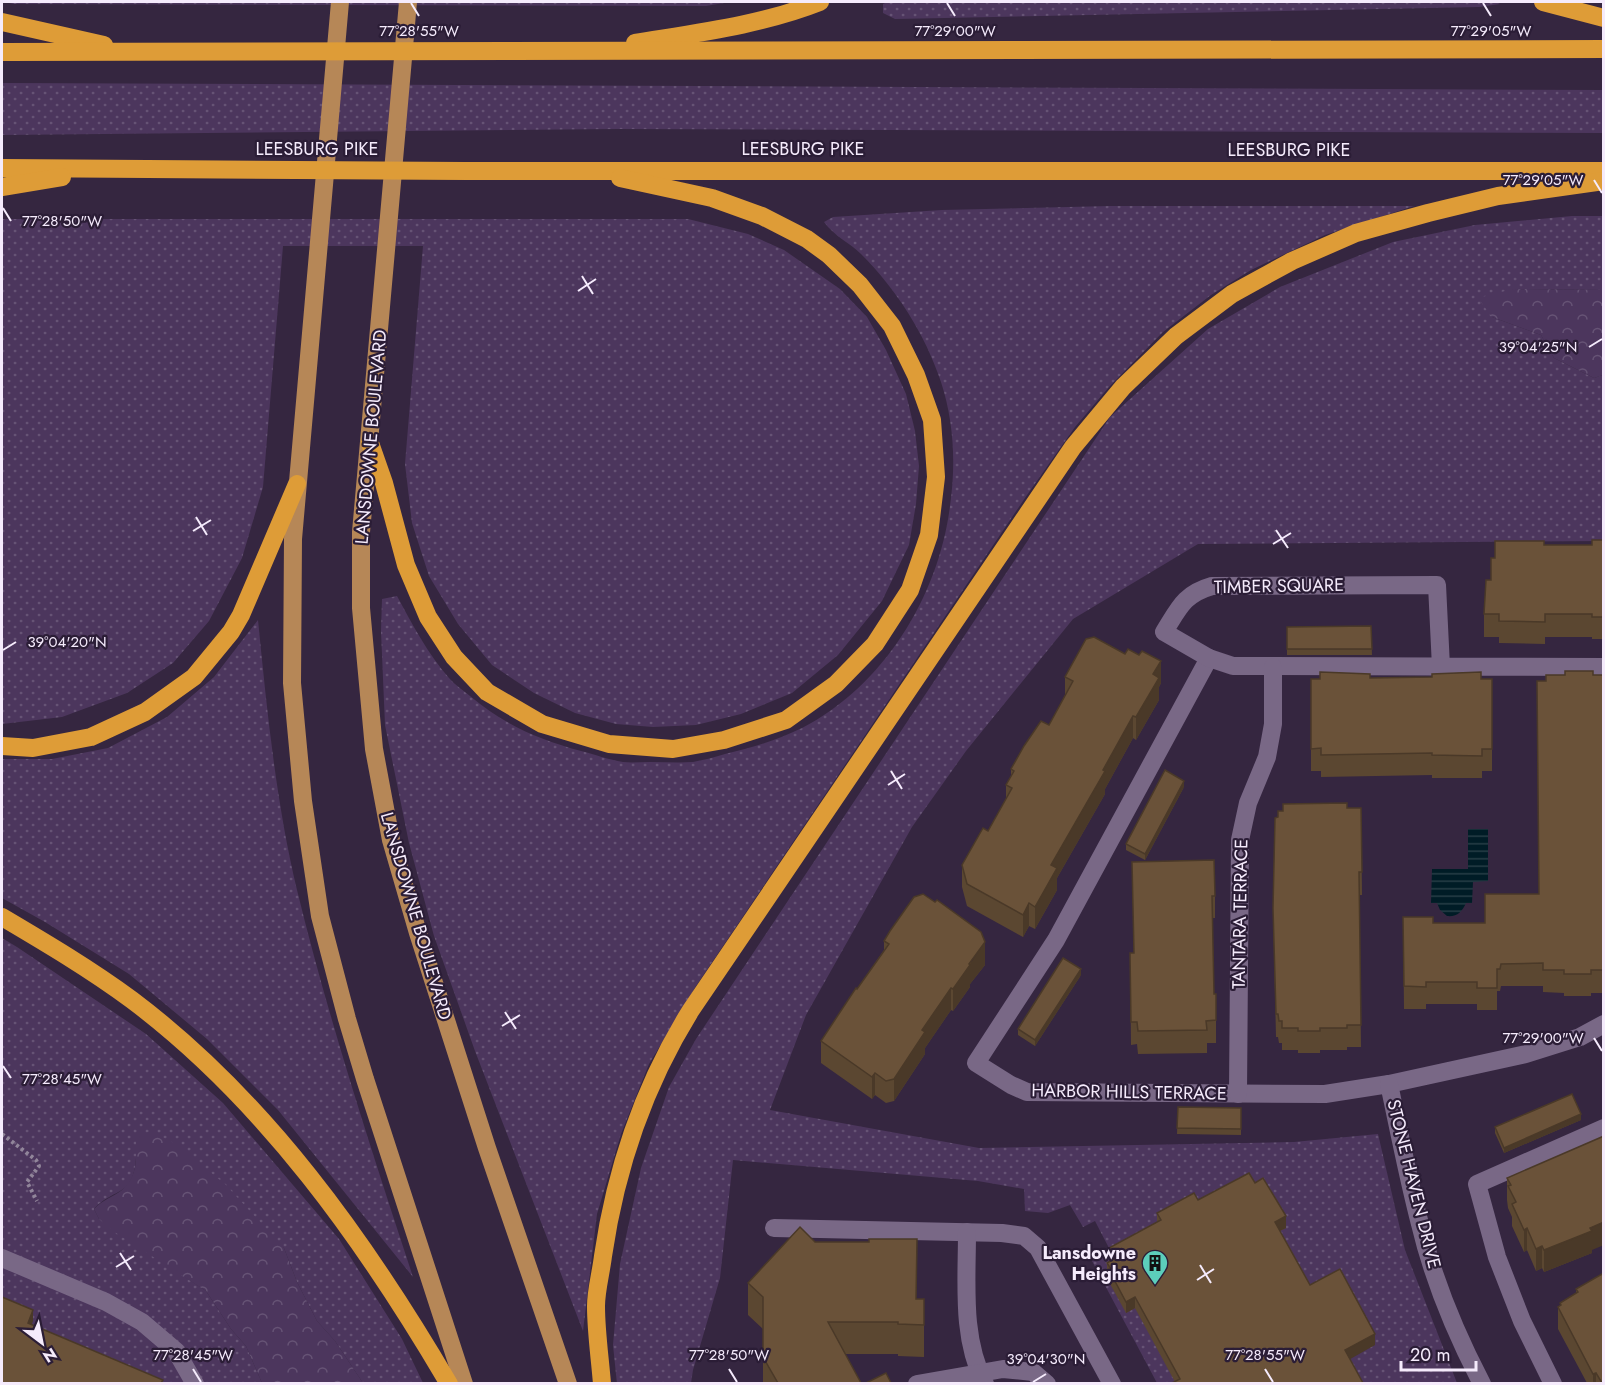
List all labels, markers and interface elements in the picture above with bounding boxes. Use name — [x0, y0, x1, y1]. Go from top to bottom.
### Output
text: 77°28'55"W — [379, 20, 459, 42]
text: 77°29'00"W — [914, 20, 996, 42]
text: 77°29'05"W — [1451, 20, 1531, 42]
street label: LEESBURG PIKE — [256, 136, 378, 162]
street label: LEESBURG PIKE — [742, 136, 864, 162]
street label: LEESBURG PIKE — [1228, 137, 1350, 163]
text: 77°29'05"W — [1503, 169, 1583, 191]
text: 77°28'50"W — [22, 210, 102, 232]
street label: LANSDOWNE BOULEVARD — [349, 329, 393, 545]
text: 39°04'25"N — [1499, 336, 1577, 358]
street label: TIMBER SQUARE — [1214, 572, 1344, 600]
text: 39°04'20"N — [27, 631, 107, 653]
street label: LANSDOWNE BOULEVARD — [374, 809, 458, 1023]
street label: TANTARA TERRACE — [1226, 839, 1254, 989]
text: 77°29'00"W — [1502, 1027, 1584, 1049]
text: 77°28'45"W — [22, 1068, 102, 1090]
street label: HARBOR HILLS TERRACE — [1031, 1077, 1227, 1107]
street label: STONE HAVEN DRIVE — [1380, 1097, 1448, 1271]
place label: Lansdowne Heights — [1042, 1240, 1136, 1287]
building icon: Lansdowne Heights — [1140, 1248, 1170, 1286]
north arrow — [12, 1313, 72, 1373]
scale bar — [1401, 1334, 1476, 1372]
text: N — [38, 1342, 61, 1368]
text: 20 m — [1410, 1342, 1450, 1368]
text: 77°28'45"W — [153, 1344, 233, 1366]
text: 77°28'50"W — [689, 1344, 769, 1366]
text: 77°28'55"W — [1225, 1344, 1305, 1366]
text: 39°04'30"N — [1007, 1348, 1085, 1370]

